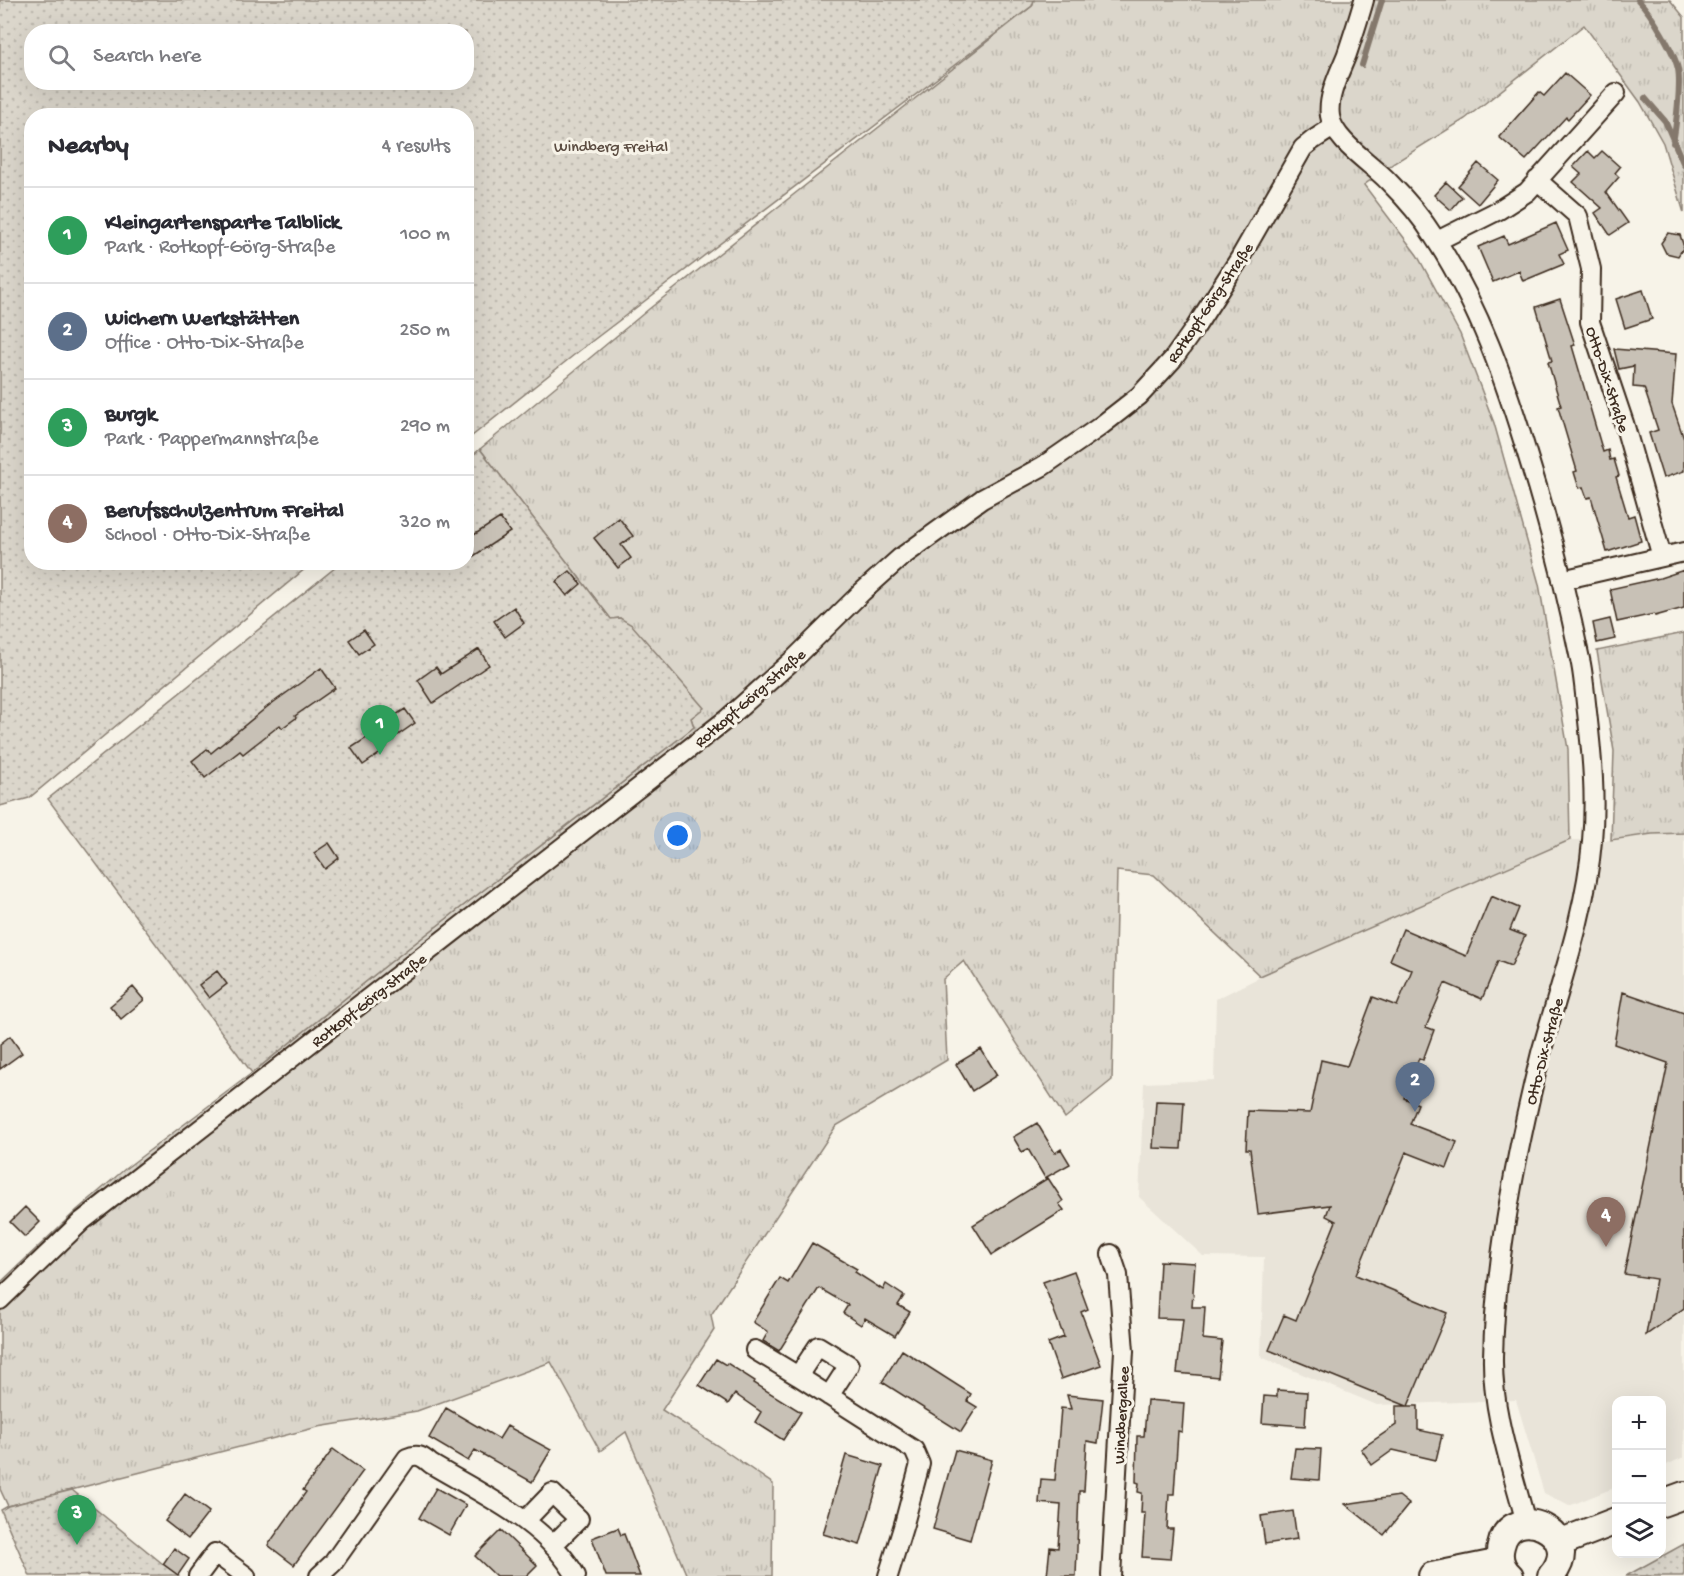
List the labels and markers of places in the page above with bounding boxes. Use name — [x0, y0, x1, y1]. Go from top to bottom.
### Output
pin: 1 — [360, 706, 400, 755]
pin: 2 — [1396, 1062, 1434, 1112]
pin: 4 — [1586, 1198, 1626, 1247]
pin: 3 — [58, 1496, 97, 1545]

